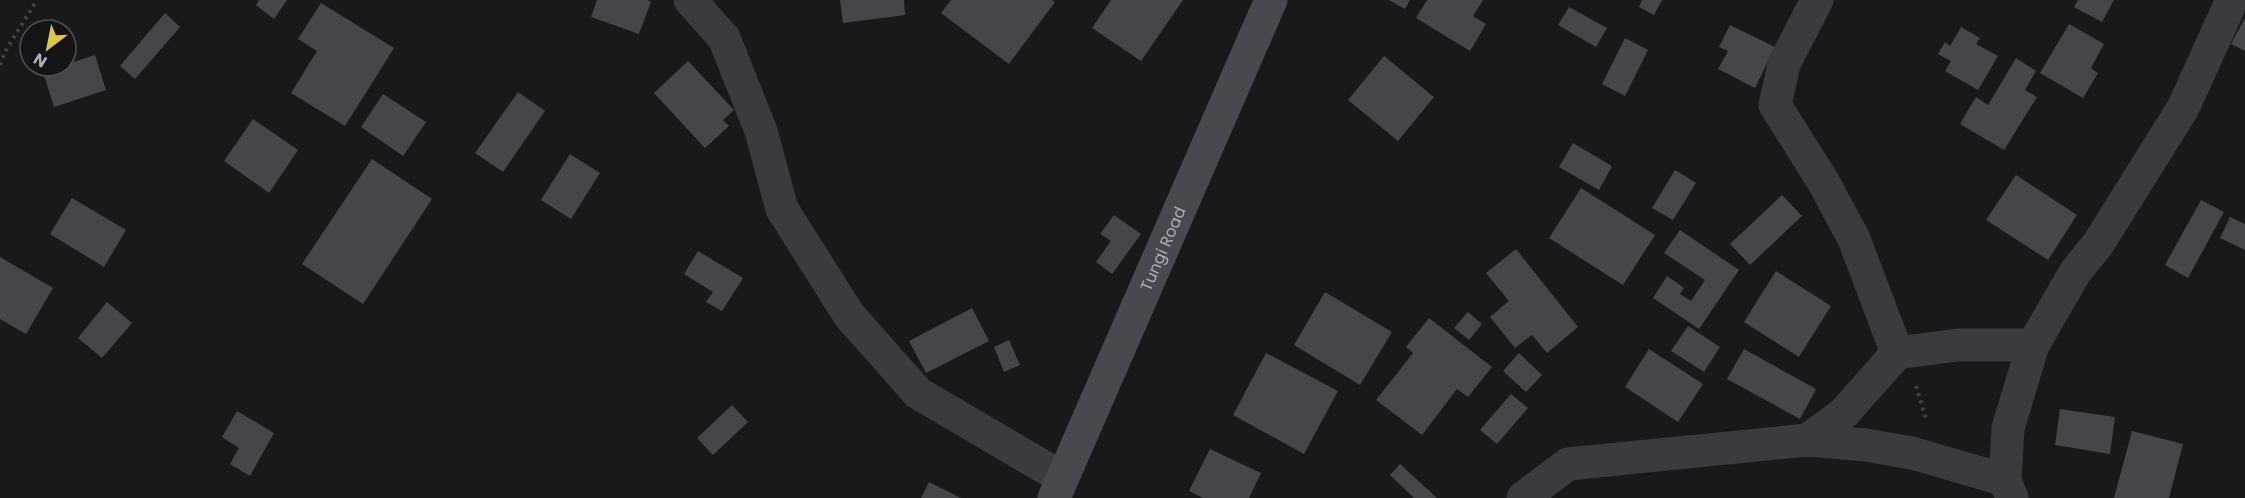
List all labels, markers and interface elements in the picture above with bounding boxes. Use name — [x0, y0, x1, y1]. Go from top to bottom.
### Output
north arrow — [18, 18, 78, 78]
text: N — [29, 47, 52, 73]
street label: Tungi Road — [1135, 203, 1192, 295]

